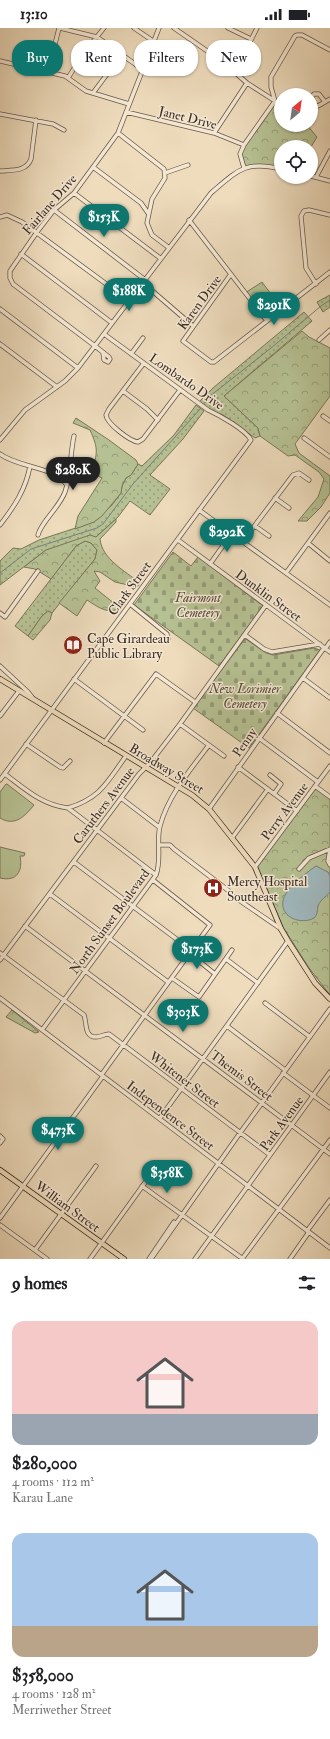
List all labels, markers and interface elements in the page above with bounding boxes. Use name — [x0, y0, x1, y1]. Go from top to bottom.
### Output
text: 13:10 — [20, 5, 48, 24]
chip: Buy — [12, 40, 63, 76]
chip: Rent — [71, 40, 126, 76]
chip: Filters — [134, 40, 198, 76]
chip: New — [206, 40, 261, 76]
north arrow — [274, 88, 318, 132]
map controls — [274, 88, 318, 184]
street label: Janet Drive — [156, 103, 219, 133]
button: locate — [274, 140, 318, 184]
street label: Fairlane Drive — [19, 171, 81, 238]
pin: $153K — [76, 204, 132, 238]
text: $153K — [88, 209, 120, 225]
street label: Karen Drive — [175, 272, 225, 333]
pin: $188K — [101, 278, 157, 312]
text: $188K — [112, 283, 146, 299]
pin: $291K — [246, 292, 302, 326]
text: $291K — [257, 297, 291, 313]
street label: Lombardo Drive — [146, 350, 227, 414]
pin: $280K — [45, 457, 101, 491]
text: $280K — [55, 462, 91, 478]
pin: $292K — [199, 519, 255, 553]
text: $292K — [209, 524, 245, 540]
street label: Clark Street — [105, 558, 155, 619]
street label: Dunklin Street — [232, 566, 305, 625]
park label: Fairmont Cemetery — [174, 590, 222, 621]
place label: Cape Girardeau Public Library — [87, 631, 170, 663]
library icon: Cape Girardeau Public Library — [62, 634, 84, 656]
park label: New Lorimier Cemetery — [208, 681, 282, 712]
street label: Penny — [229, 725, 261, 761]
street label: Broadway Street — [126, 740, 207, 798]
street label: Caruthers Avenue — [70, 763, 138, 847]
street label: Perry Avenue — [258, 779, 313, 844]
street label: North Sunset Boulevard — [66, 865, 154, 977]
place label: Mercy Hospital Southeast — [227, 874, 308, 905]
hospital icon: Mercy Hospital Southeast — [202, 877, 224, 899]
pin: $173K — [169, 936, 225, 970]
text: $173K — [181, 941, 213, 957]
pin: $303K — [155, 999, 211, 1033]
text: $303K — [166, 1004, 200, 1020]
street label: Whitener Street — [145, 1047, 223, 1112]
street label: Themis Street — [207, 1047, 276, 1104]
street label: Independence Street — [123, 1078, 217, 1155]
street label: Park Avenue — [257, 1093, 307, 1154]
pin: $473K — [30, 1117, 86, 1151]
text: $473K — [41, 1122, 75, 1138]
pin: $358K — [139, 1160, 195, 1194]
text: $358K — [150, 1165, 184, 1181]
street label: William Street — [31, 1177, 103, 1236]
icon: filters — [296, 1272, 318, 1294]
text: 9 homes — [12, 1273, 67, 1294]
icon: home — [129, 1347, 201, 1419]
text: $280,000 — [12, 1453, 77, 1474]
text: 4 rooms · 112 m² — [12, 1474, 94, 1490]
text: Karau Lane — [12, 1490, 73, 1506]
icon: home — [129, 1559, 201, 1631]
text: $358,000 — [12, 1665, 74, 1686]
text: 4 rooms · 128 m² — [12, 1686, 95, 1702]
text: Merriwether Street — [12, 1702, 112, 1718]

